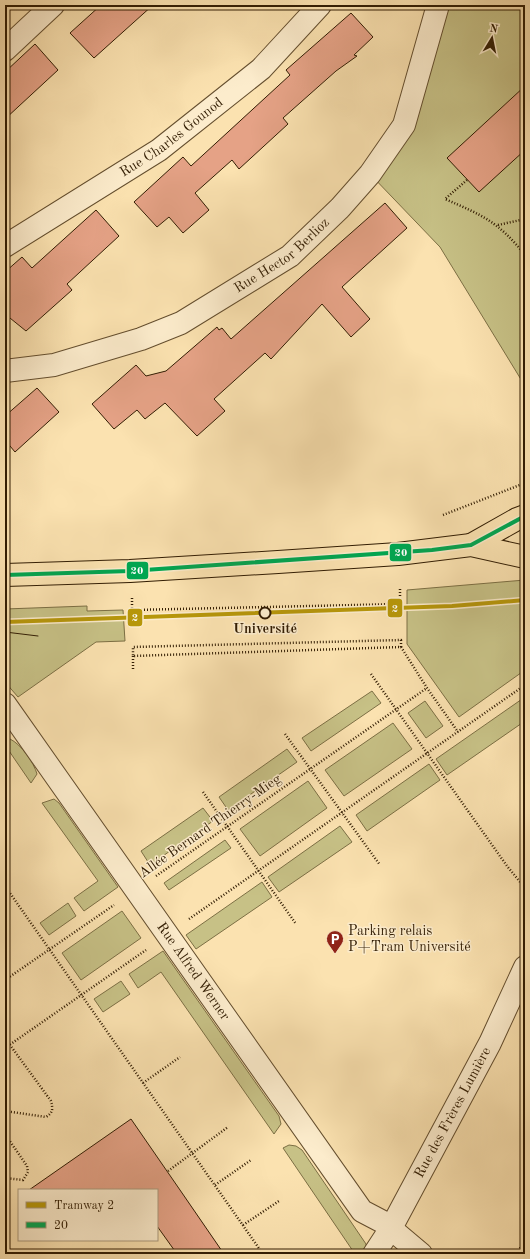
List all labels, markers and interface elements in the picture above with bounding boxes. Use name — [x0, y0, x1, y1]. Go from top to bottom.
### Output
north arrow — [472, 18, 512, 58]
text: N — [488, 23, 499, 36]
street label: Rue Charles Gounod — [117, 95, 226, 180]
street label: Rue Hector Berlioz — [232, 215, 332, 295]
line badge: 20 — [389, 543, 412, 562]
text: 20 — [395, 548, 407, 559]
line badge: 20 — [126, 561, 149, 580]
text: 20 — [131, 566, 143, 577]
line badge: 2 — [387, 598, 403, 618]
text: 2 — [392, 604, 398, 615]
marker: Université — [258, 606, 272, 620]
line badge: 2 — [127, 608, 143, 627]
text: 2 — [132, 613, 138, 624]
place label: Université — [233, 622, 297, 636]
street label: Allée Bernard Thierry-Mieg — [136, 771, 284, 880]
street label: Rue Alfred Werner — [154, 920, 233, 1023]
place label: Parking relais P+Tram Université — [348, 924, 471, 954]
parking icon: Parking relais P+Tram Université — [325, 929, 345, 954]
street label: Rue des Frères Lumière — [412, 1045, 493, 1180]
legend — [18, 1189, 158, 1241]
text: Tramway 2 — [54, 1200, 114, 1212]
text: 20 — [54, 1220, 68, 1232]

